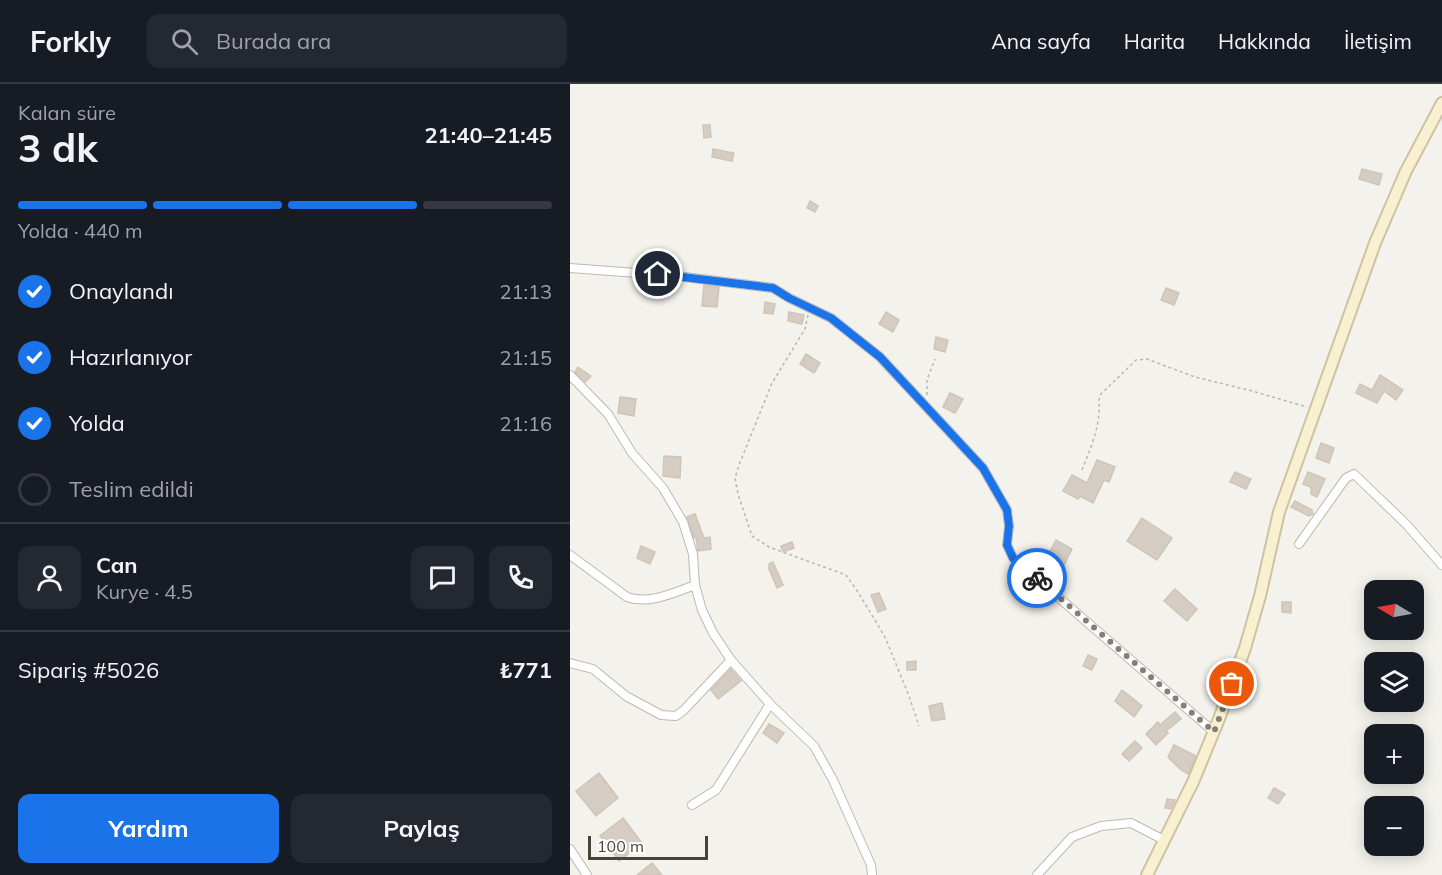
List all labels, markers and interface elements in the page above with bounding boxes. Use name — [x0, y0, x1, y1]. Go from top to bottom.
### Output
search box — [147, 14, 567, 68]
text: Forkly — [30, 24, 111, 59]
icon: search — [168, 25, 201, 58]
text: Burada ara — [216, 27, 331, 55]
text: Ana sayfa — [991, 28, 1091, 54]
text: Harita — [1124, 28, 1185, 54]
text: Hakkında — [1218, 28, 1311, 54]
text: İletişim — [1344, 28, 1412, 54]
text: Kalan süre — [18, 100, 116, 125]
text: 21:40–21:45 — [424, 121, 552, 149]
text: 3 dk — [18, 123, 98, 172]
text: Yolda · 440 m — [18, 218, 143, 243]
pin — [632, 248, 683, 299]
icon: home — [641, 257, 674, 290]
icon: check — [18, 275, 51, 308]
text: Onaylandı — [69, 277, 173, 305]
text: 21:13 — [499, 279, 552, 304]
icon: check — [18, 341, 51, 374]
text: Hazırlanıyor — [69, 343, 192, 371]
text: 21:15 — [499, 345, 552, 370]
icon: check — [18, 407, 51, 440]
text: Yolda — [69, 409, 125, 437]
text: 21:16 — [499, 411, 552, 436]
text: Teslim edildi — [69, 475, 194, 503]
button: person — [18, 546, 81, 609]
button: chat — [411, 546, 474, 609]
button: phone — [489, 546, 552, 609]
courier — [1007, 548, 1067, 608]
text: Can — [96, 551, 138, 579]
icon: bike — [1021, 562, 1054, 595]
text: Kurye · 4.5 — [96, 579, 193, 604]
north arrow — [1364, 580, 1424, 640]
map controls — [1364, 580, 1424, 856]
button: layers — [1364, 652, 1424, 712]
text: Sipariş #5026 — [18, 656, 159, 684]
text: ₺771 — [499, 656, 552, 684]
pin — [1206, 658, 1257, 709]
icon: bag — [1215, 667, 1248, 700]
button: + — [1364, 724, 1424, 784]
button: Yardım — [18, 794, 279, 863]
button: Paylaş — [291, 794, 552, 863]
button: − — [1364, 796, 1424, 856]
scale bar — [588, 833, 708, 860]
text: 100 m — [597, 836, 644, 856]

